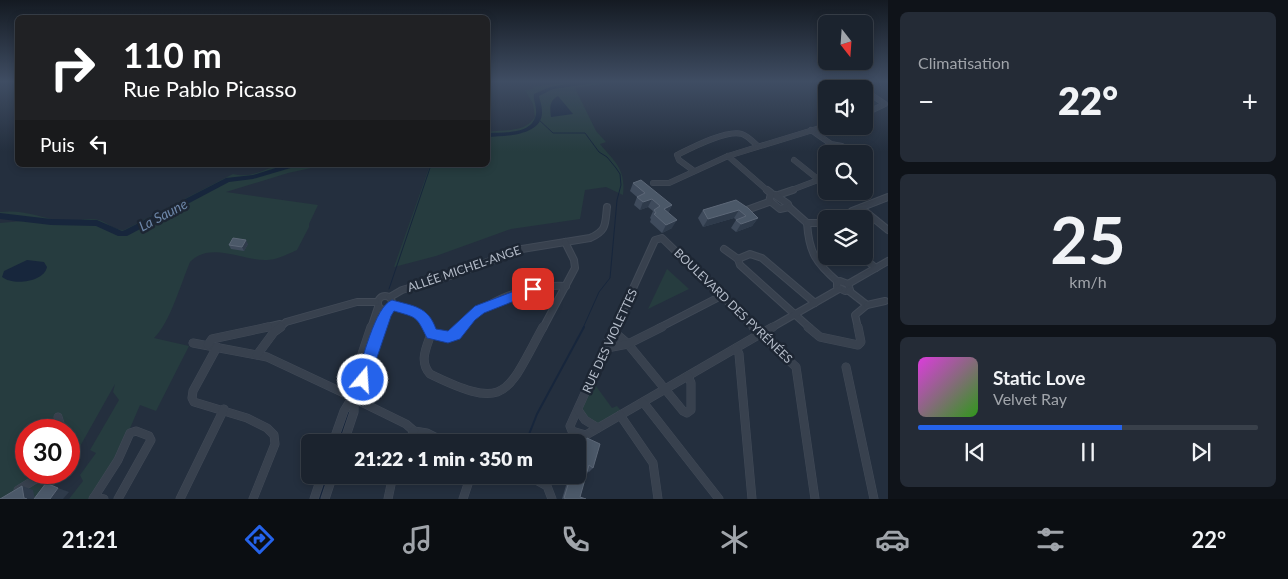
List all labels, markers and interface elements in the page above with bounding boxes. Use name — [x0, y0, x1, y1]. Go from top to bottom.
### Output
north arrow — [818, 15, 872, 70]
map controls — [818, 15, 873, 265]
text: 110 m — [123, 33, 222, 75]
icon: right — [40, 35, 105, 100]
text: Climatisation — [918, 53, 1010, 72]
text: Rue Pablo Picasso — [123, 75, 297, 102]
text: 22° — [1058, 77, 1118, 123]
button: sound — [818, 80, 873, 135]
text: − — [918, 84, 934, 118]
text: + — [1242, 84, 1258, 118]
icon: left — [85, 130, 113, 158]
text: Puis — [40, 133, 75, 156]
button: search — [818, 145, 873, 200]
water label: La Saune — [136, 195, 190, 234]
text: 25 — [1050, 200, 1126, 278]
button: layers — [818, 210, 873, 265]
street label: ALLÉE MICHEL-ANGE — [405, 242, 522, 295]
street label: BOULEVARD DES PYRÉNÉES — [671, 245, 796, 366]
pin — [512, 268, 554, 310]
text: km/h — [1069, 272, 1107, 291]
icon: arrive — [519, 275, 547, 303]
street label: RUE DES VIOLETTES — [579, 286, 640, 395]
position arrow — [336, 353, 388, 405]
text: Static Love — [993, 366, 1085, 389]
text: Velvet Ray — [993, 389, 1067, 408]
speed limit sign: 30 — [15, 419, 80, 484]
icon: previous — [961, 438, 989, 466]
icon: pause — [1074, 438, 1102, 466]
icon: next — [1187, 438, 1215, 466]
text: 21:22 · 1 min · 350 m — [354, 447, 533, 470]
icon: directions — [242, 522, 277, 557]
icon: music — [400, 522, 435, 557]
icon: phone — [558, 522, 593, 557]
icon: climate — [717, 522, 752, 557]
icon: car — [875, 522, 910, 557]
icon: filters — [1033, 522, 1068, 557]
text: 21:21 — [62, 526, 118, 553]
text: 22° — [1192, 526, 1226, 553]

